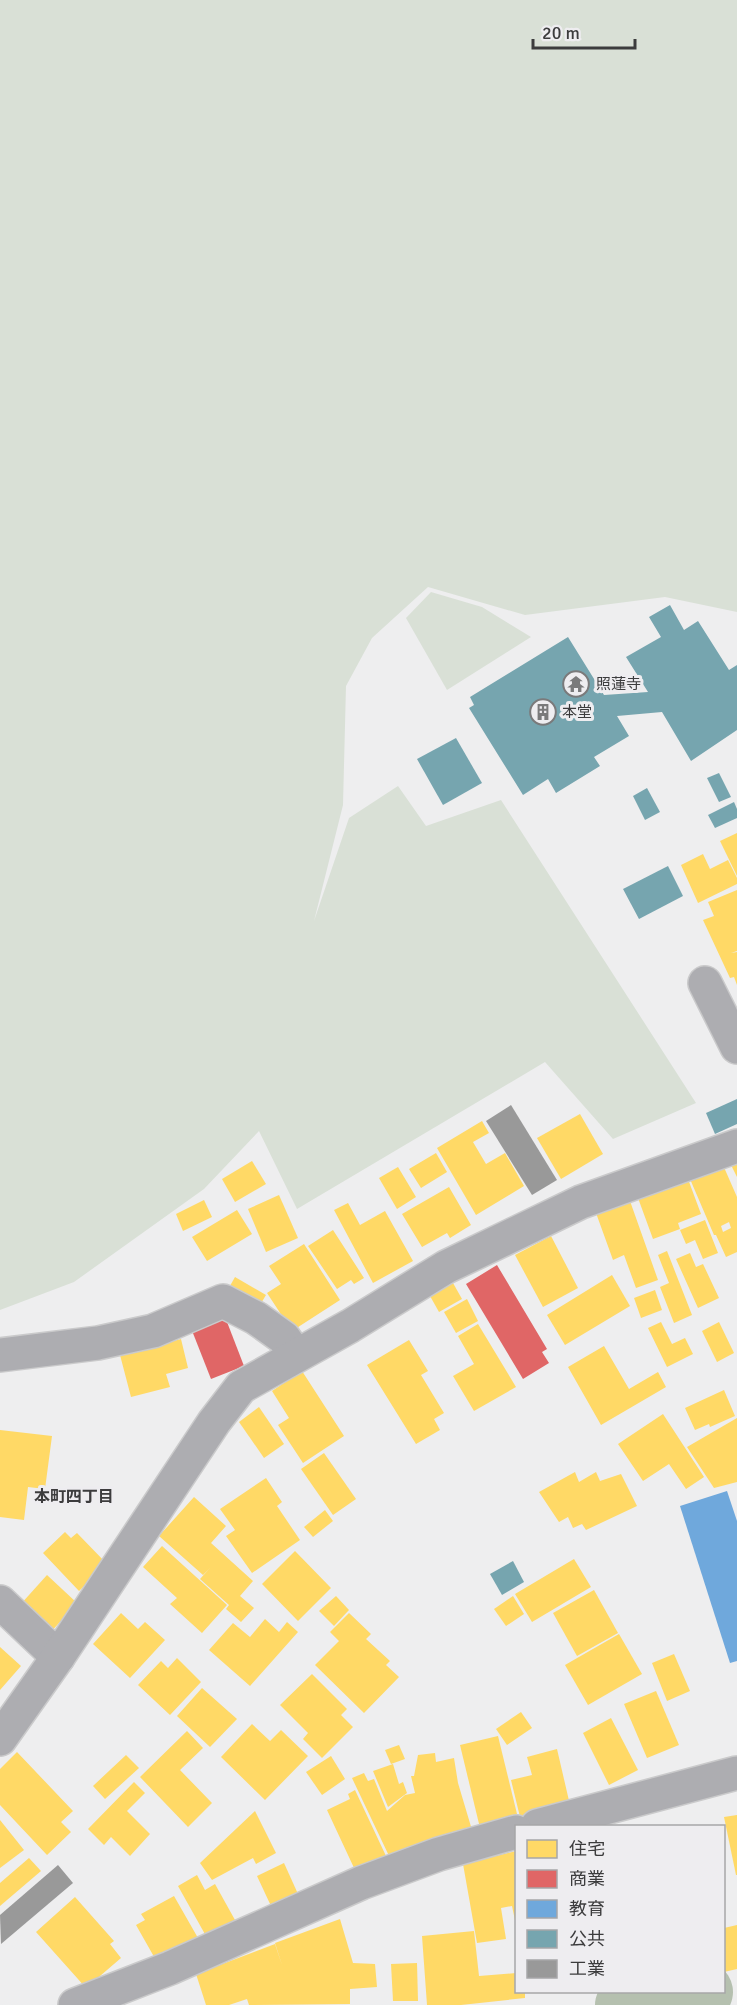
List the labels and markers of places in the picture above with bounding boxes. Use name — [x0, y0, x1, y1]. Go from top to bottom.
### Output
temple icon: 照蓮寺 — [561, 669, 591, 699]
place label: 照蓮寺 — [596, 675, 641, 693]
building icon: 本堂 — [528, 697, 558, 727]
place label: 本堂 — [562, 703, 592, 721]

